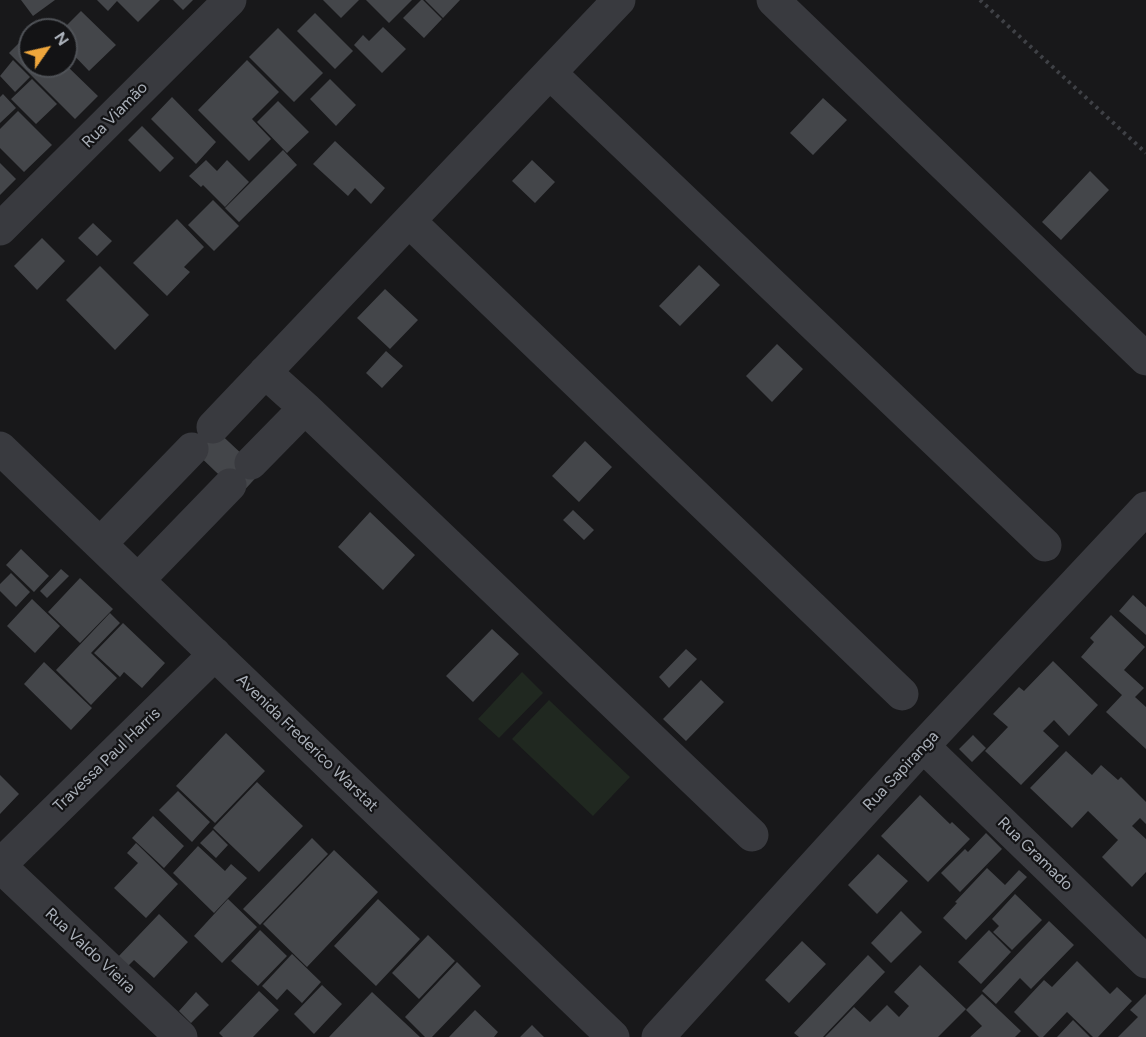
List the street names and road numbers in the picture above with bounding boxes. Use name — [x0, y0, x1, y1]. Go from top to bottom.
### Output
street label: Rua Viamão — [78, 78, 152, 152]
street label: Avenida Frederico Warstat — [232, 670, 382, 816]
street label: Travessa Paul Harris — [50, 704, 164, 816]
street label: Rua Sapiranga — [859, 727, 943, 815]
street label: Rua Gramado — [993, 813, 1077, 895]
street label: Rua Valdo Vieira — [41, 904, 139, 998]

